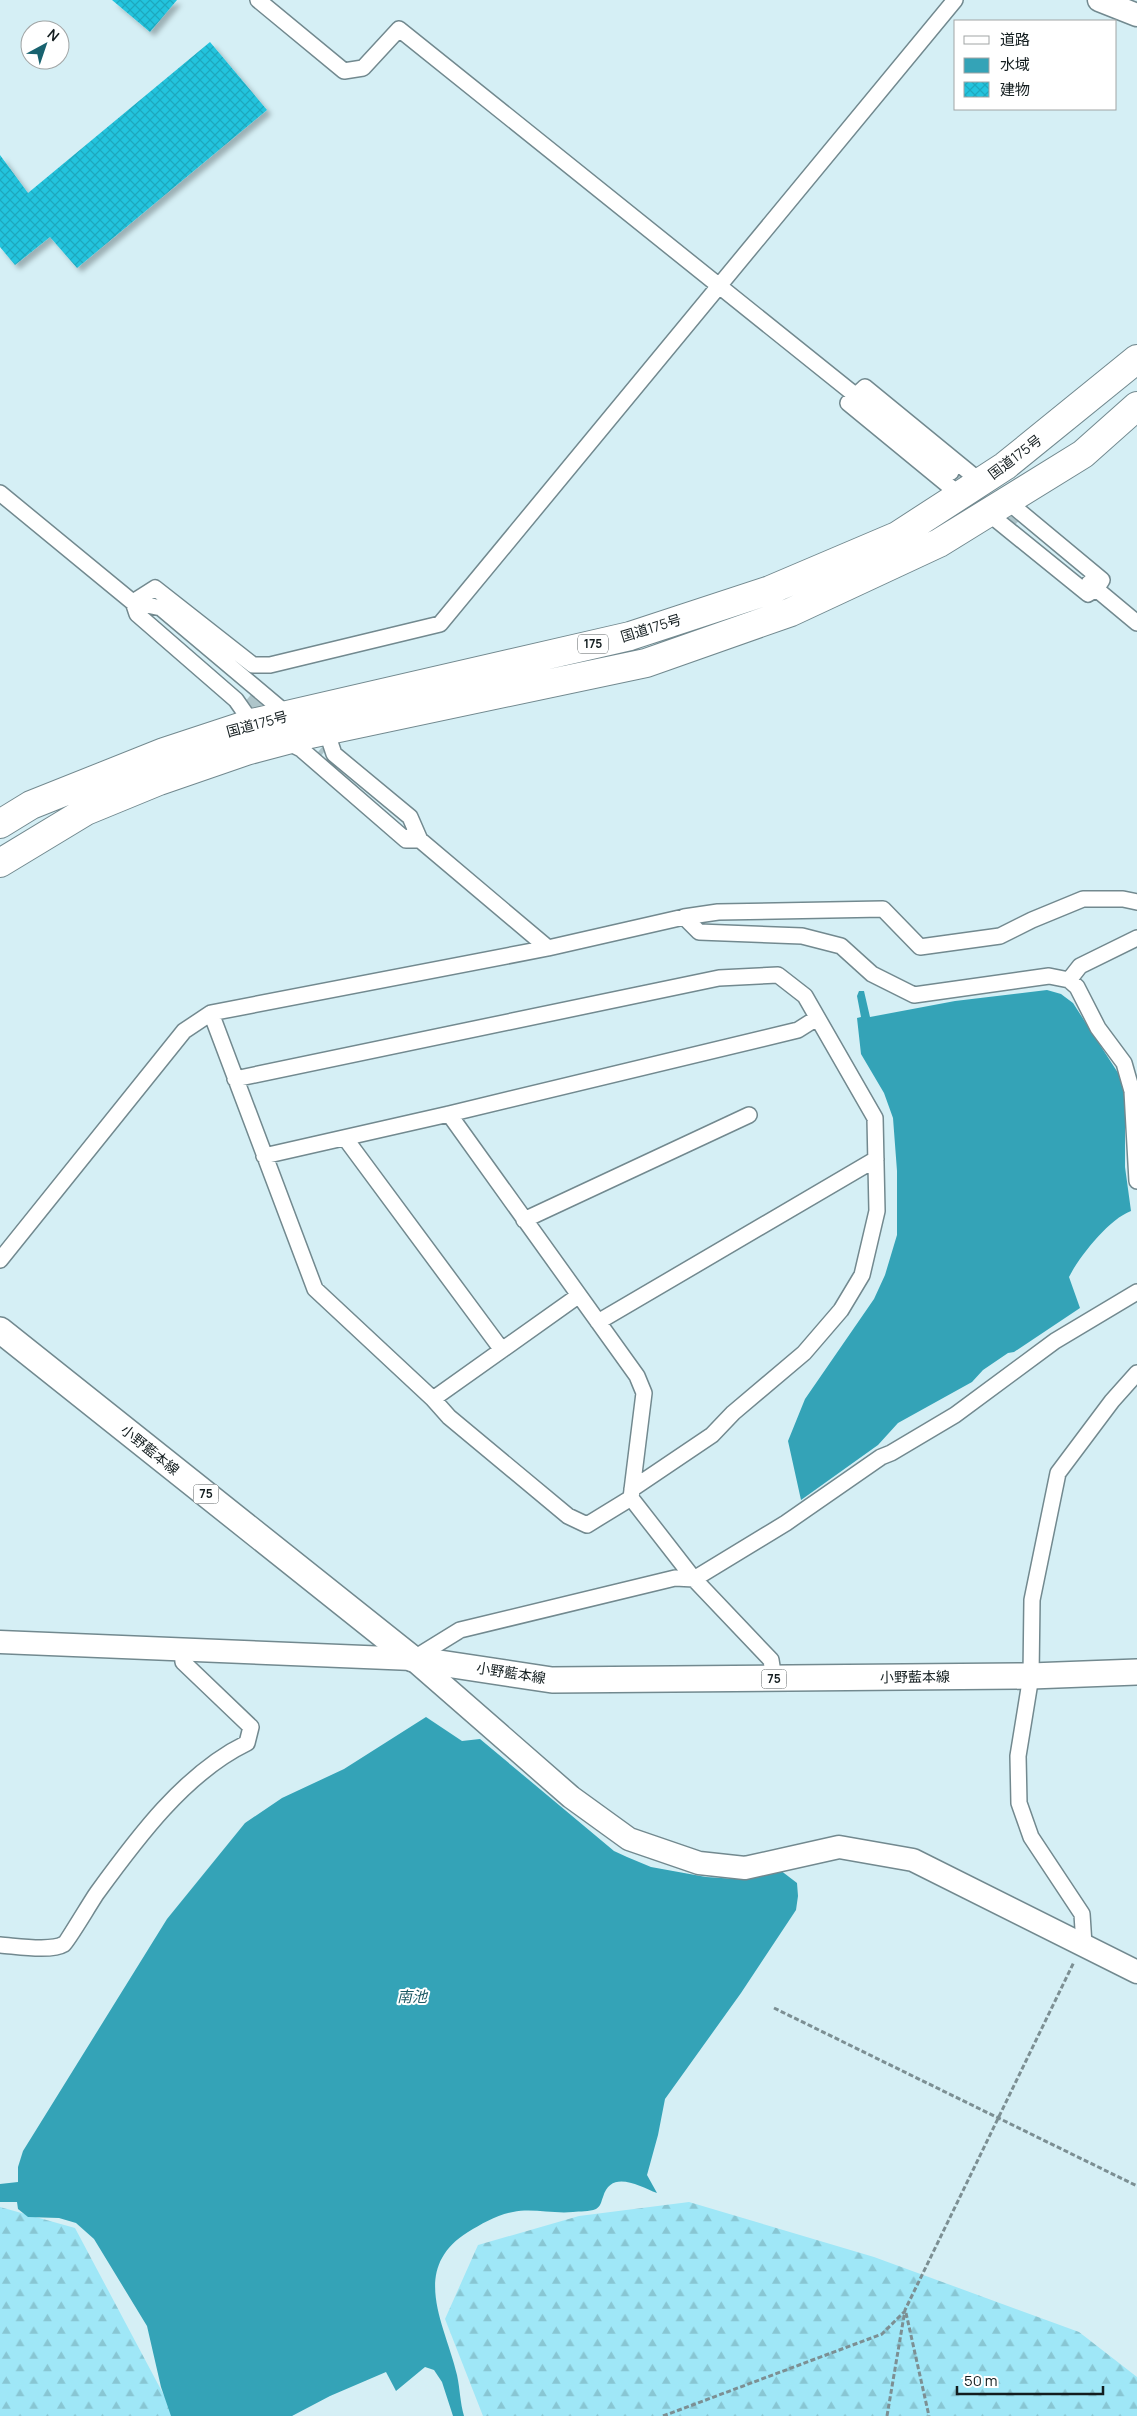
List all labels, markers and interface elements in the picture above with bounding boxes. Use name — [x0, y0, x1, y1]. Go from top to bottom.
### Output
north arrow — [20, 20, 70, 70]
legend — [954, 20, 1117, 110]
text: N — [44, 24, 64, 45]
text: 道路 — [1000, 29, 1030, 50]
text: 水域 — [1000, 54, 1030, 75]
text: 建物 — [1000, 79, 1030, 100]
street label: 国道175号 — [984, 430, 1045, 483]
street label: 国道175号 — [618, 609, 684, 646]
road number: 175 — [578, 634, 608, 654]
street label: 国道175号 — [224, 706, 290, 741]
street label: 小野藍本線 — [117, 1420, 183, 1479]
road number: 75 — [194, 1485, 218, 1504]
street label: 小野藍本線 — [475, 1658, 547, 1687]
street label: 小野藍本線 — [880, 1666, 950, 1687]
road number: 75 — [762, 1670, 786, 1688]
water label: 南池 — [397, 1986, 429, 2007]
scale bar — [957, 2364, 1103, 2396]
text: 50 m — [964, 2370, 998, 2391]

